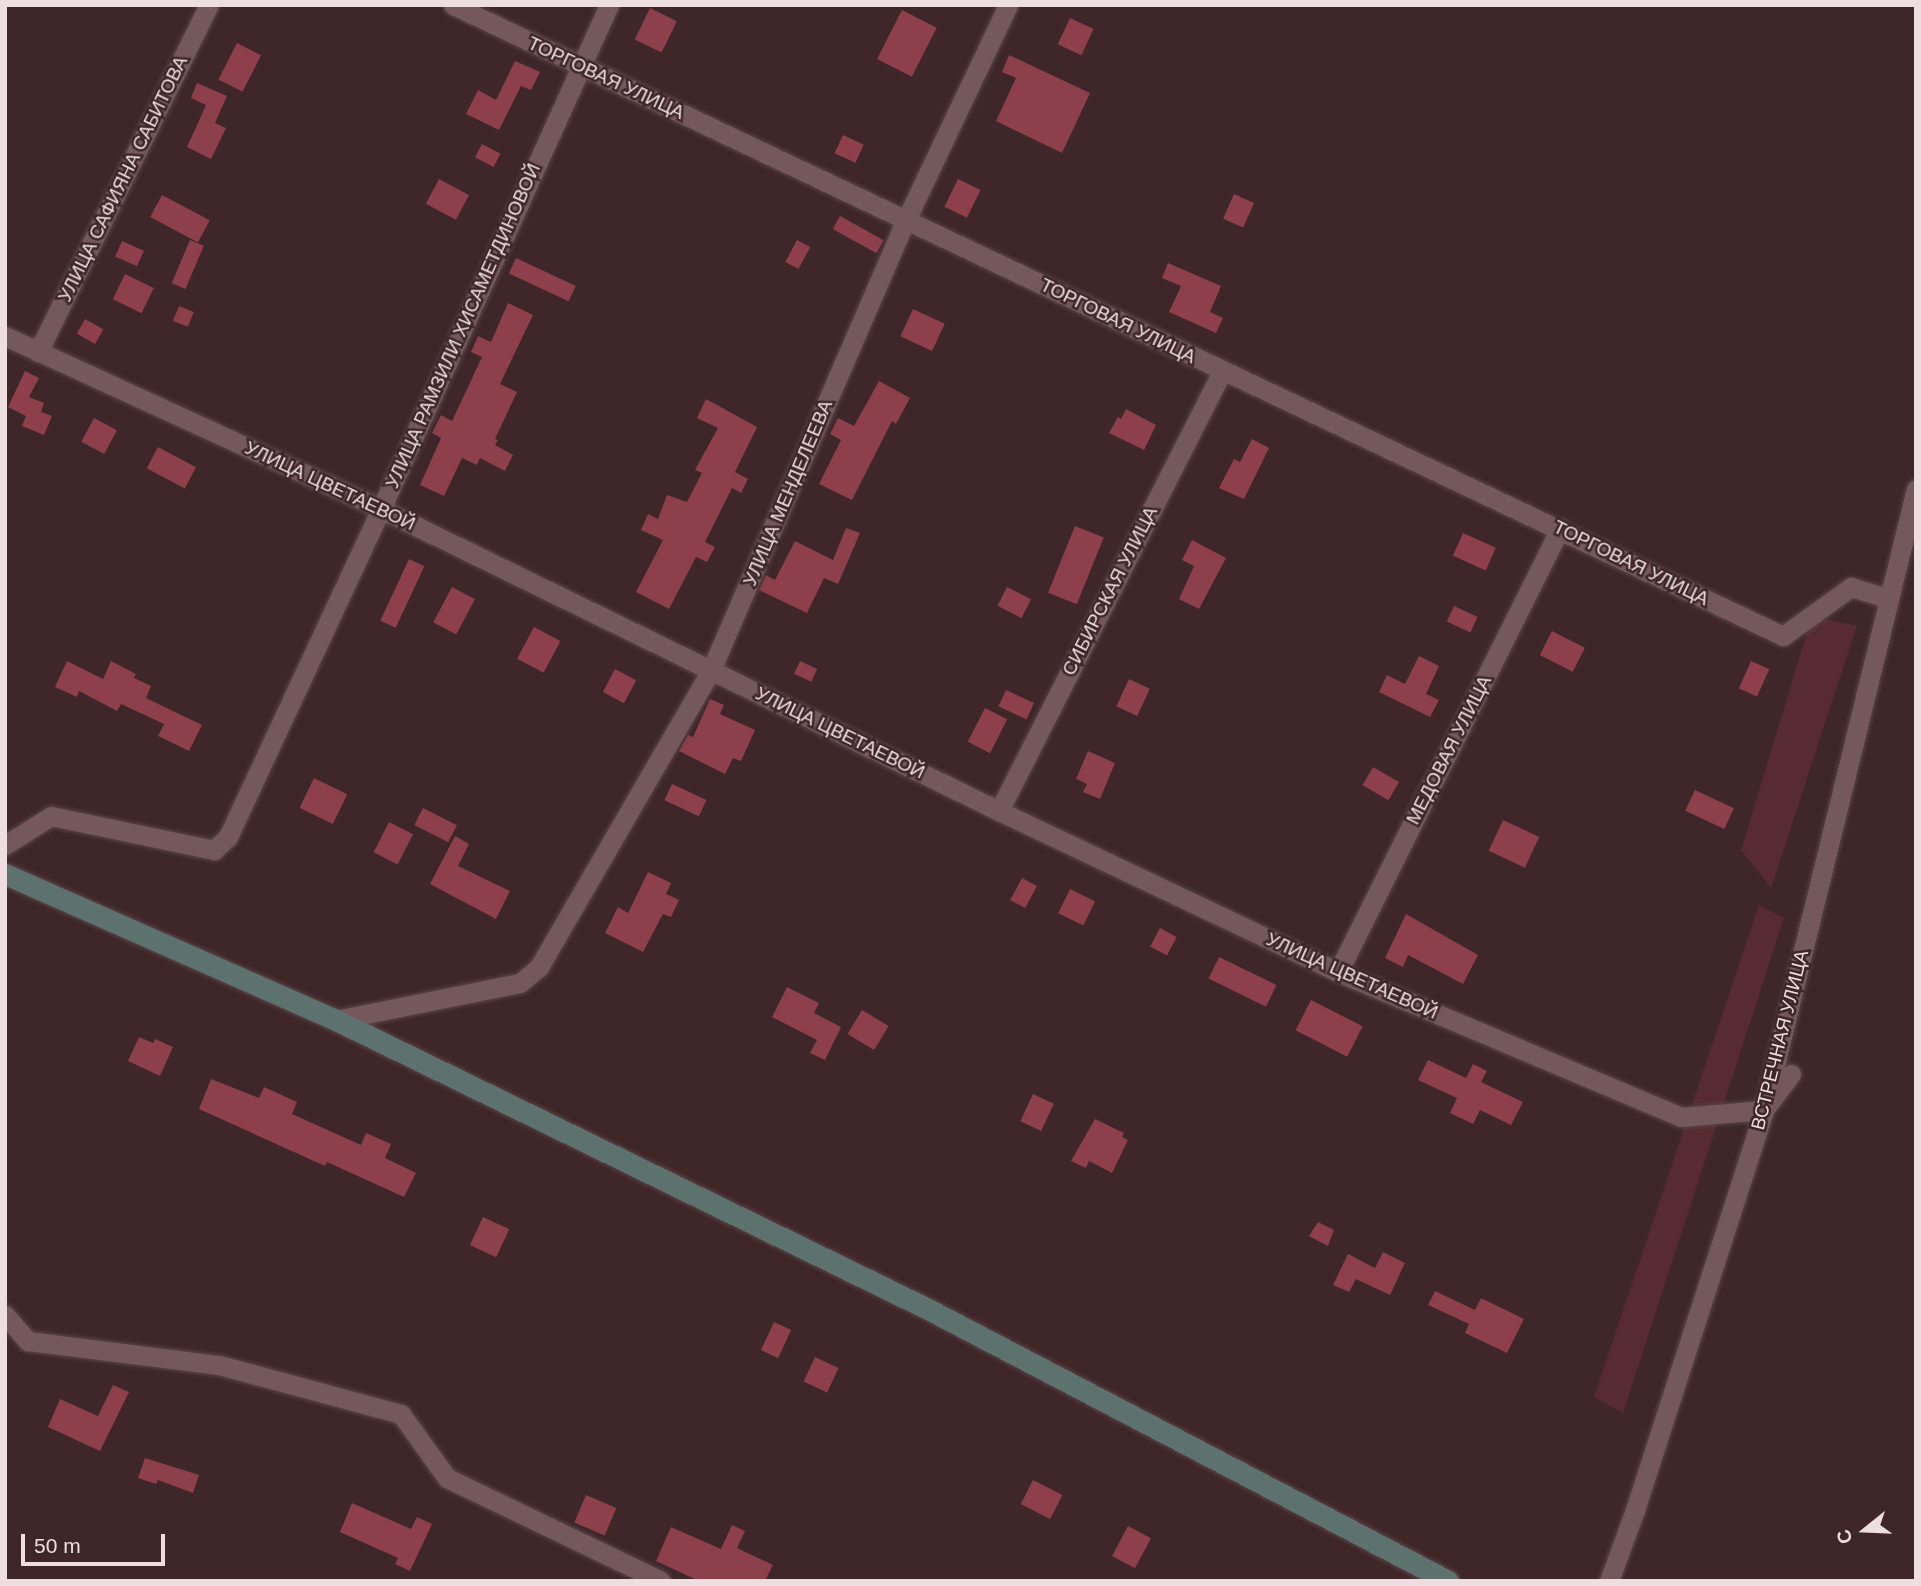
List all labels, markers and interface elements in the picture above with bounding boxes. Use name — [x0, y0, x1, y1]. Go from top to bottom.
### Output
street label: ТОРГОВАЯ УЛИЦА — [524, 32, 688, 124]
street label: УЛИЦА САФИЯНА САБИТОВА — [53, 52, 193, 306]
street label: УЛИЦА РАМЗИЛИ ХИСАМЕТДИНОВОЙ — [381, 160, 545, 492]
street label: ТОРГОВАЯ УЛИЦА — [1037, 273, 1199, 369]
street label: УЛИЦА МЕНДЕЛЕЕВА — [738, 397, 838, 589]
street label: УЛИЦА ЦВЕТАЕВОЙ — [241, 436, 419, 536]
street label: СИБИРСКАЯ УЛИЦА — [1057, 503, 1163, 679]
street label: ТОРГОВАЯ УЛИЦА — [1550, 515, 1712, 611]
street label: МЕДОВАЯ УЛИЦА — [1402, 672, 1496, 828]
street label: УЛИЦА ЦВЕТАЕВОЙ — [752, 682, 928, 784]
street label: УЛИЦА ЦВЕТАЕВОЙ — [1263, 928, 1441, 1024]
street label: ВСТРЕЧНАЯ УЛИЦА — [1747, 948, 1813, 1132]
north arrow — [1830, 1495, 1900, 1565]
scale bar — [24, 1520, 168, 1564]
text: С — [1832, 1527, 1857, 1546]
text: 50 m — [34, 1534, 81, 1557]

